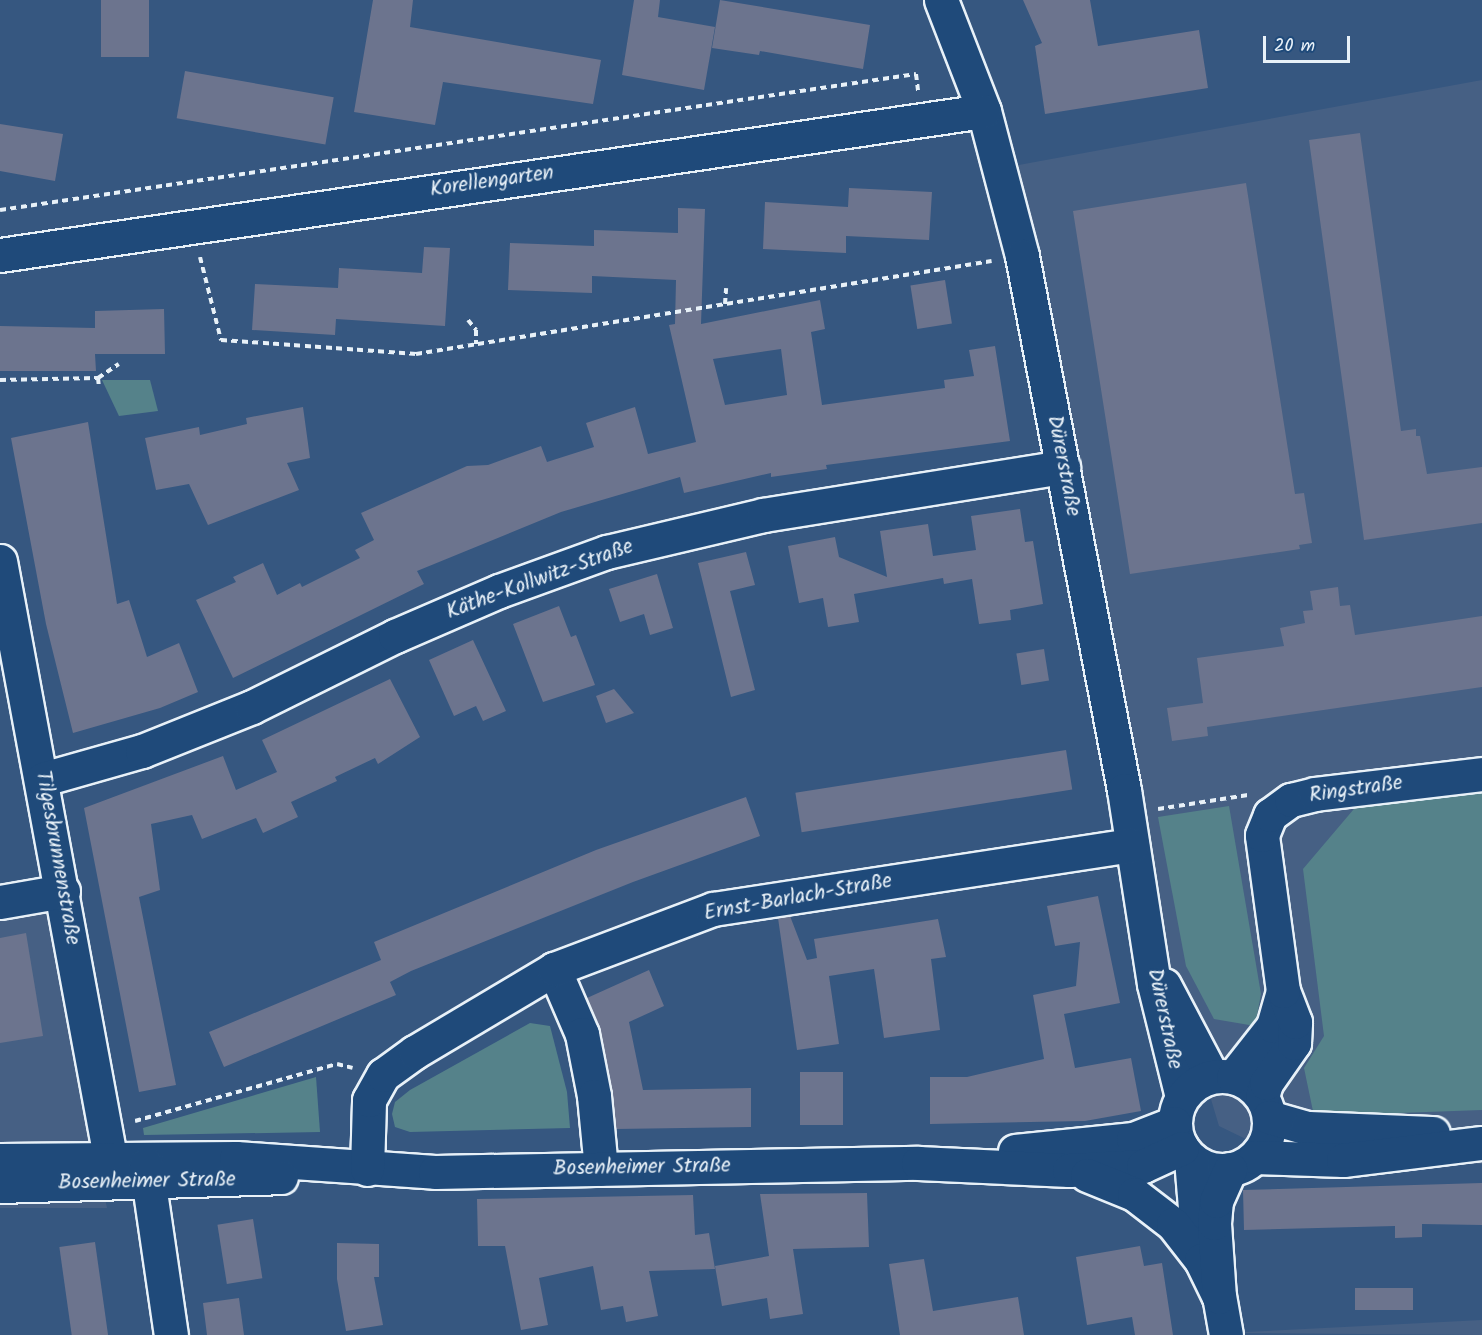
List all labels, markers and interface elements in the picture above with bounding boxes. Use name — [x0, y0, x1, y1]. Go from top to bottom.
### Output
scale bar — [1266, 24, 1353, 62]
text: 20 m — [1274, 32, 1315, 61]
street label: Korellengarten — [428, 161, 556, 203]
street label: Dürerstraße — [1041, 413, 1085, 519]
street label: Käthe-Kollwitz-Straße — [443, 534, 637, 626]
street label: Tilgesbrunnenstraße — [29, 769, 85, 947]
street label: Ringstraße — [1308, 771, 1404, 809]
street label: Ernst-Barlach-Straße — [702, 869, 894, 927]
street label: Dürerstraße — [1141, 966, 1187, 1072]
street label: Bosenheimer Straße — [553, 1154, 731, 1182]
street label: Bosenheimer Straße — [58, 1168, 236, 1196]

